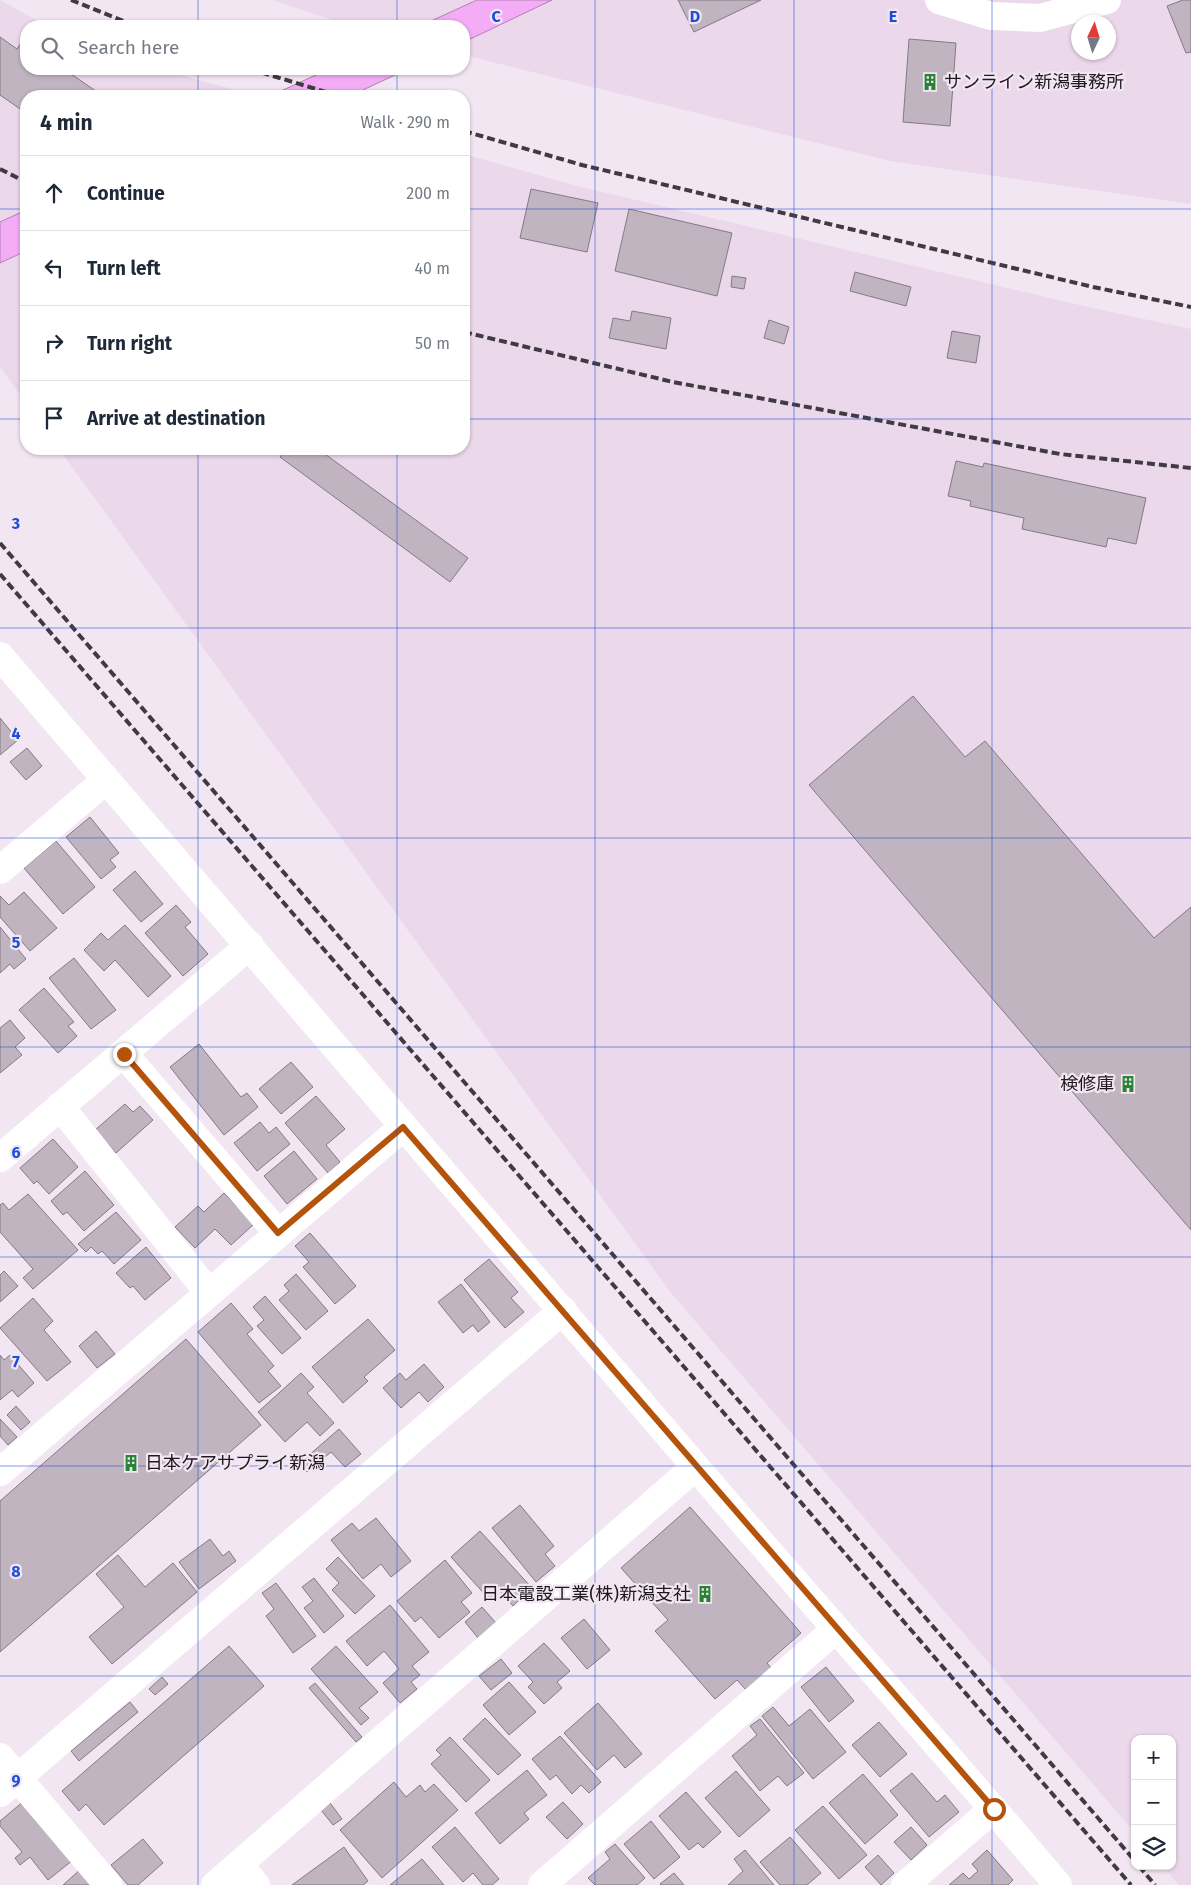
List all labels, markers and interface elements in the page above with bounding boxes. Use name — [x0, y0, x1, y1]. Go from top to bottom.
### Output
text: C — [491, 7, 501, 26]
text: D — [690, 7, 700, 26]
text: E — [889, 7, 897, 26]
north arrow — [1071, 15, 1116, 60]
search box — [20, 20, 470, 75]
icon: search — [38, 34, 66, 62]
text: Search here — [78, 36, 179, 59]
place label: サンライン新潟事務所 — [944, 71, 1124, 93]
building icon: サンライン新潟事務所 — [920, 72, 940, 92]
text: 4 min — [40, 110, 93, 136]
text: Walk · 290 m — [360, 113, 450, 132]
icon: ahead — [40, 179, 68, 207]
text: Continue — [87, 182, 165, 205]
text: 200 m — [406, 184, 450, 203]
icon: left — [40, 254, 68, 282]
text: Turn left — [87, 257, 161, 280]
text: 40 m — [415, 259, 450, 278]
icon: right — [40, 329, 68, 357]
text: Turn right — [87, 332, 172, 355]
text: 50 m — [415, 334, 450, 353]
icon: arrive — [40, 404, 68, 432]
text: Arrive at destination — [87, 407, 266, 430]
text: 3 — [11, 514, 20, 533]
text: 4 — [11, 724, 21, 743]
text: 5 — [12, 933, 21, 952]
route end — [113, 1043, 136, 1066]
place label: 検修庫 — [1060, 1073, 1114, 1095]
building icon: 検修庫 — [1118, 1074, 1138, 1094]
text: 6 — [11, 1143, 21, 1162]
text: 7 — [12, 1352, 20, 1371]
place label: 日本ケアサプライ新潟 — [145, 1452, 325, 1474]
building icon: 日本ケアサプライ新潟 — [121, 1453, 141, 1473]
text: 8 — [11, 1562, 21, 1581]
place label: 日本電設工業(株)新潟支社 — [481, 1583, 691, 1605]
building icon: 日本電設工業(株)新潟支社 — [695, 1584, 715, 1604]
map controls — [1131, 1735, 1176, 1870]
button: + — [1131, 1735, 1176, 1780]
text: 9 — [12, 1771, 21, 1790]
button: − — [1131, 1780, 1176, 1825]
route start — [983, 1798, 1006, 1821]
button: layers — [1131, 1825, 1176, 1870]

